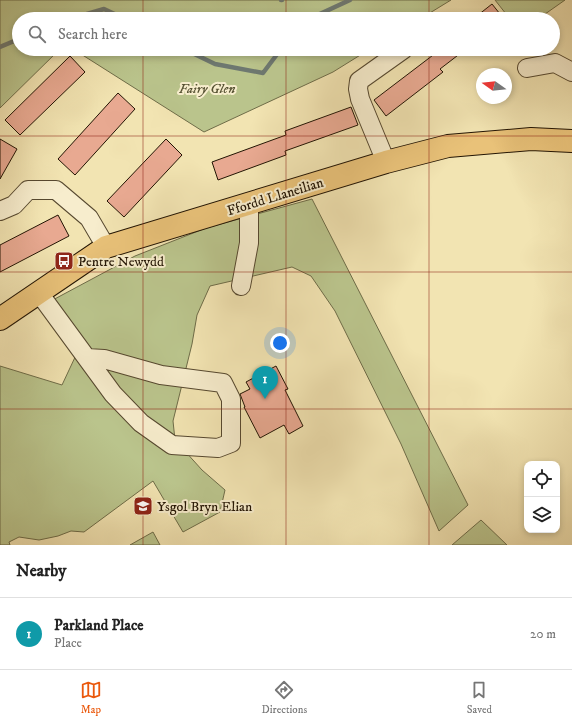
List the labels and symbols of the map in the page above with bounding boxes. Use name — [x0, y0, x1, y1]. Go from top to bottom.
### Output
north arrow — [476, 68, 512, 104]
park label: Fairy Glen — [179, 80, 235, 98]
street label: Ffordd Llaneilian — [225, 174, 326, 220]
bus stop icon: Pentre Newydd — [53, 250, 75, 272]
place label: Pentre Newydd — [78, 253, 164, 271]
your location — [270, 333, 290, 353]
pin: 1 — [252, 366, 278, 399]
school or university icon: Ysgol Bryn Elian — [132, 495, 154, 517]
place label: Ysgol Bryn Elian — [157, 498, 253, 516]

